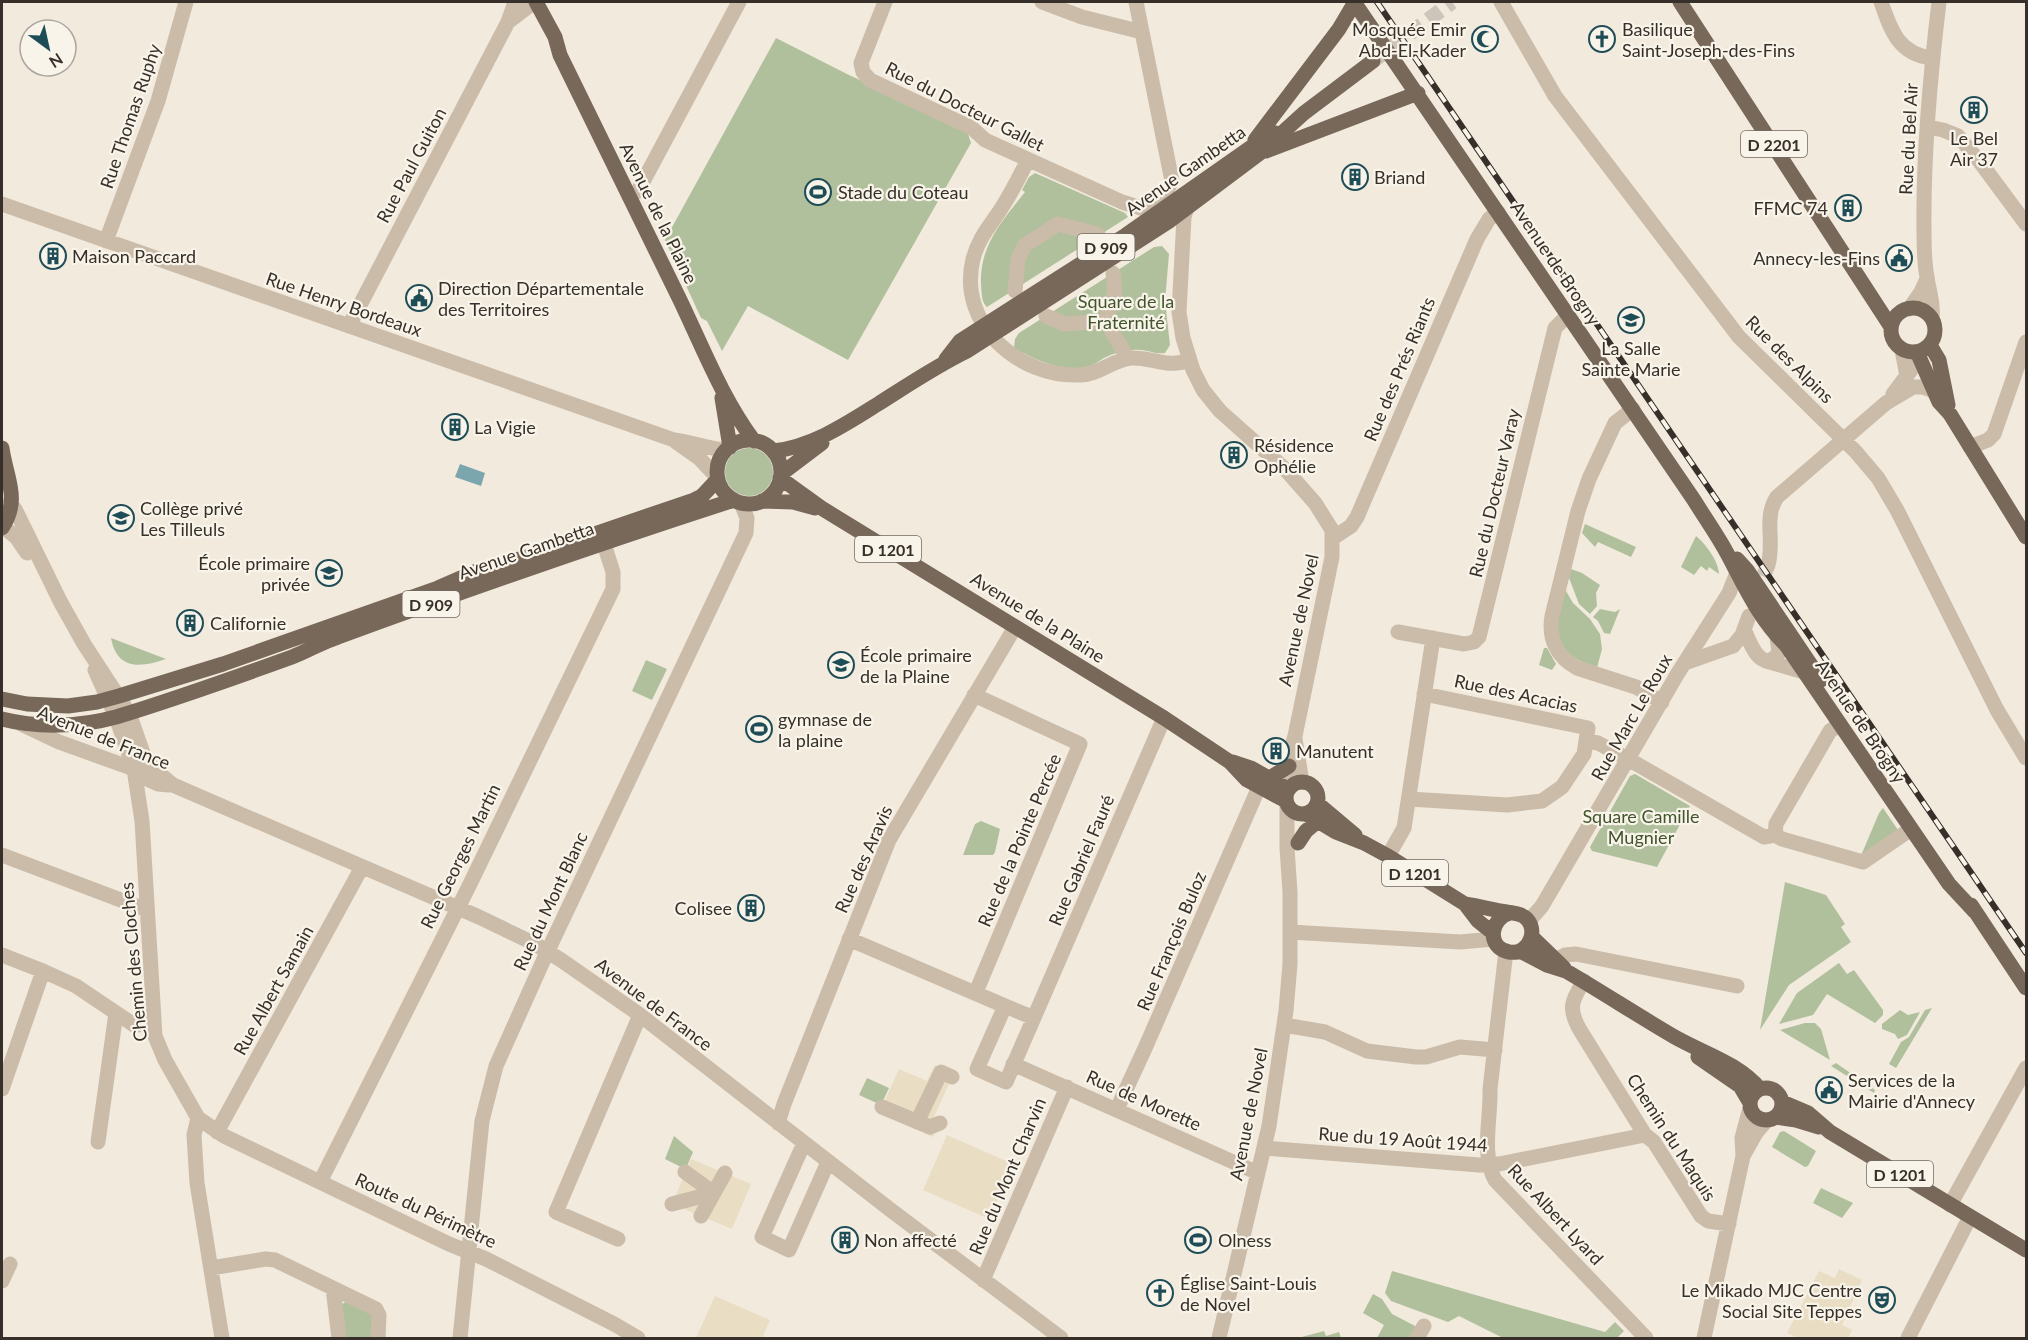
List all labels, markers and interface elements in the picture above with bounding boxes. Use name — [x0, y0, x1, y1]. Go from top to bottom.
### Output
north arrow — [18, 18, 78, 78]
place label: Mosquée Emir Abd-El-Kader — [1352, 18, 1466, 61]
place label: Basilique Saint-Joseph-des-Fins — [1622, 18, 1795, 61]
mosque icon: Mosquée Emir Abd-El-Kader — [1470, 24, 1500, 54]
church icon: Basilique Saint-Joseph-des-Fins — [1587, 24, 1617, 54]
street label: Rue Thomas Ruphy — [95, 40, 165, 191]
text: N — [46, 50, 67, 72]
street label: Rue du Docteur Gallet — [882, 56, 1049, 156]
street label: Rue du Bel Air — [1894, 82, 1922, 196]
building icon: Le Bel Air 37 — [1959, 95, 1989, 125]
street label: Rue Paul Guiton — [371, 104, 451, 226]
street label: Avenue Gambetta — [1121, 120, 1249, 220]
place label: Le Bel Air 37 — [1950, 127, 1998, 170]
road number: D 2201 — [1741, 131, 1807, 157]
street label: Avenue de la Plaine — [615, 139, 703, 287]
building icon: Briand — [1340, 162, 1370, 192]
place label: Briand — [1374, 166, 1425, 188]
sports icon: Stade du Coteau — [803, 177, 833, 207]
place label: Stade du Coteau — [838, 181, 968, 203]
building icon: FFMC 74 — [1833, 193, 1863, 223]
street label: Avenue de Brogny — [1506, 197, 1606, 330]
place label: FFMC 74 — [1753, 197, 1828, 219]
road number: D 909 — [1078, 234, 1134, 260]
building icon: Maison Paccard — [38, 241, 68, 271]
public building icon: Annecy-les-Fins — [1884, 243, 1914, 273]
place label: Maison Paccard — [72, 245, 196, 267]
place label: Annecy-les-Fins — [1753, 247, 1880, 269]
street label: Rue Henry Bordeaux — [263, 267, 425, 341]
place label: Direction Départementale des Territoires — [438, 277, 644, 320]
public building icon: Direction Départementale des Territoires — [404, 283, 434, 313]
park label: Square de la Fraternité — [1078, 290, 1174, 333]
street label: Rue des Prés Riants — [1359, 293, 1439, 444]
school or university icon: La Salle Sainte Marie — [1616, 305, 1646, 335]
street label: Rue des Alpins — [1742, 311, 1839, 408]
place label: La Salle Sainte Marie — [1581, 337, 1681, 380]
street label: Rue du Docteur Varay — [1464, 406, 1524, 579]
building icon: La Vigie — [440, 412, 470, 442]
place label: La Vigie — [474, 416, 536, 438]
place label: Résidence Ophélie — [1254, 434, 1334, 477]
building icon: Résidence Ophélie — [1219, 440, 1249, 470]
place label: Collège privé Les Tilleuls — [140, 497, 243, 540]
school or university icon: Collège privé Les Tilleuls — [106, 503, 136, 533]
street label: Avenue Gambetta — [455, 517, 597, 583]
road number: D 1201 — [855, 536, 921, 562]
place label: École primaire privée — [198, 552, 310, 595]
street label: Avenue de Novel — [1273, 552, 1323, 688]
school or university icon: École primaire privée — [314, 558, 344, 588]
street label: Avenue de la Plaine — [967, 567, 1109, 667]
road number: D 909 — [402, 591, 460, 617]
building icon: Californie — [175, 608, 205, 638]
place label: Californie — [210, 612, 286, 634]
place label: École primaire de la Plaine — [860, 644, 972, 687]
school or university icon: École primaire de la Plaine — [826, 650, 856, 680]
street label: Rue Marc Le Roux — [1586, 650, 1676, 784]
street label: Avenue de Brogny — [1811, 655, 1911, 788]
street label: Rue des Acacias — [1452, 669, 1580, 717]
street label: Avenue de France — [34, 700, 174, 774]
place label: gymnase de la plaine — [778, 708, 872, 751]
sports icon: gymnase de la plaine — [744, 714, 774, 744]
building icon: Manutent — [1261, 736, 1291, 766]
place label: Manutent — [1296, 740, 1374, 762]
street label: Rue de la Pointe Percée — [973, 750, 1065, 930]
street label: Rue Georges Martin — [415, 780, 505, 932]
street label: Rue Gabriel Fauré — [1044, 791, 1118, 929]
street label: Rue des Aravis — [830, 802, 897, 916]
park label: Square Camille Mugnier — [1582, 805, 1700, 848]
street label: Rue du Mont Blanc — [508, 828, 592, 974]
road number: D 1201 — [1382, 860, 1448, 886]
street label: Rue François Buloz — [1132, 868, 1210, 1014]
street label: Chemin des Cloches — [115, 881, 151, 1043]
building icon: Colisee — [736, 893, 766, 923]
place label: Colisee — [675, 897, 732, 919]
street label: Rue Albert Samain — [228, 921, 318, 1059]
street label: Avenue de France — [591, 953, 717, 1055]
street label: Avenue de Novel — [1224, 1046, 1272, 1182]
street label: Rue de Morette — [1083, 1065, 1205, 1135]
street label: Chemin du Maquis — [1623, 1069, 1722, 1205]
place label: Services de la Mairie d'Annecy — [1848, 1069, 1976, 1112]
public building icon: Services de la Mairie d'Annecy — [1814, 1075, 1844, 1105]
street label: Rue du Mont Charvin — [964, 1094, 1050, 1258]
street label: Rue du 19 Août 1944 — [1318, 1122, 1488, 1156]
street label: Rue Albert Lyard — [1504, 1159, 1608, 1269]
road number: D 1201 — [1867, 1161, 1933, 1187]
street label: Route du Périmètre — [352, 1168, 500, 1252]
building icon: Non affecté — [830, 1225, 860, 1255]
sports icon: Olness — [1183, 1225, 1213, 1255]
place label: Non affecté — [864, 1229, 957, 1251]
place label: Olness — [1218, 1229, 1272, 1251]
place label: Église Saint-Louis de Novel — [1180, 1272, 1317, 1315]
church icon: Église Saint-Louis de Novel — [1145, 1278, 1175, 1308]
place label: Le Mikado MJC Centre Social Site Teppes — [1681, 1279, 1862, 1322]
theatre icon: Le Mikado MJC Centre Social Site Teppes — [1867, 1285, 1897, 1315]

